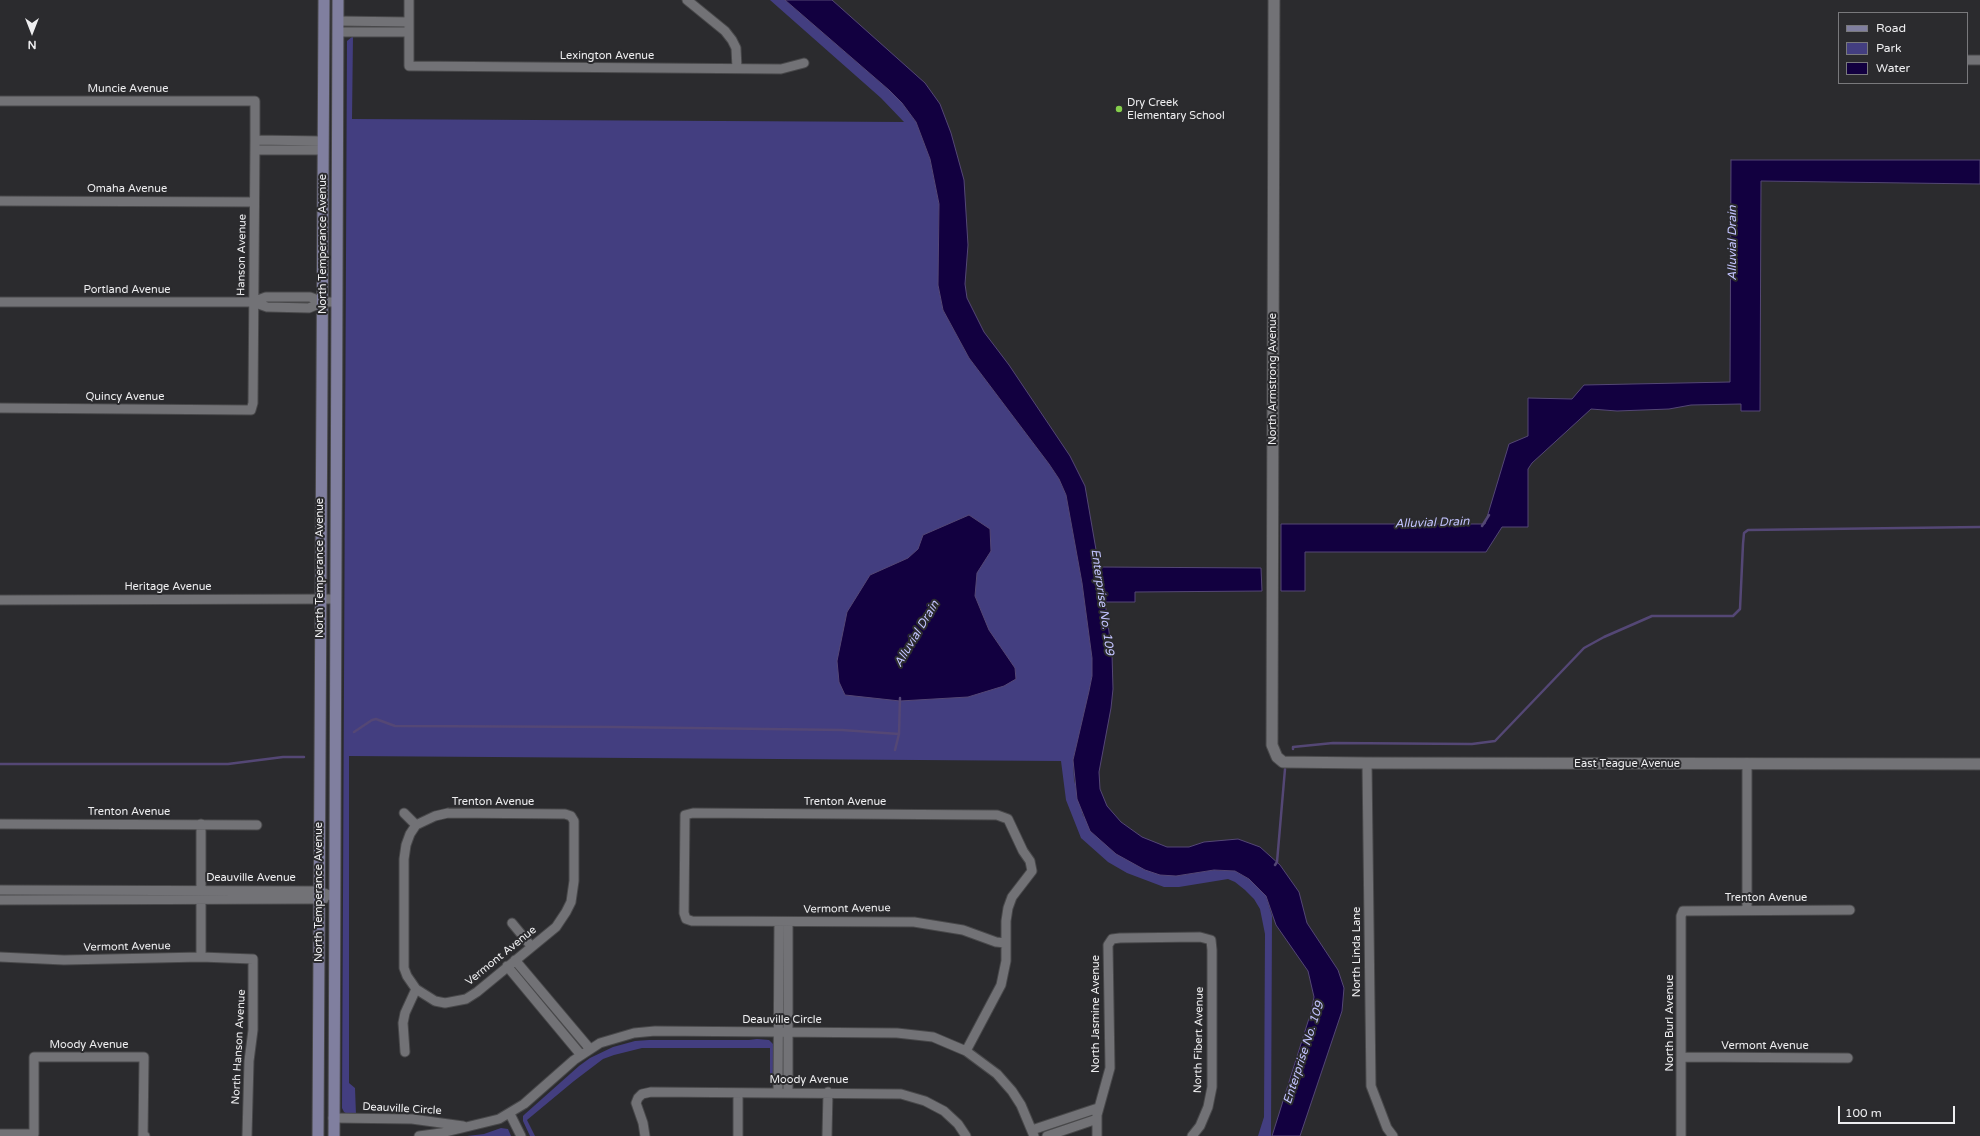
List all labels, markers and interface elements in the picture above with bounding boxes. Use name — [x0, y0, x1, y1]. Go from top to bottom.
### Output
north arrow — [12, 12, 52, 52]
legend — [1838, 12, 1968, 84]
text: Road — [1876, 21, 1906, 35]
text: N — [28, 38, 36, 51]
text: Park — [1876, 41, 1902, 55]
street label: Lexington Avenue — [560, 49, 654, 63]
text: Water — [1876, 61, 1910, 75]
street label: Muncie Avenue — [88, 82, 168, 96]
place label: Dry Creek Elementary School — [1127, 96, 1225, 122]
marker: Dry Creek Elementary School — [1114, 104, 1124, 114]
street label: North Temperance Avenue — [316, 174, 330, 314]
street label: Omaha Avenue — [87, 182, 167, 196]
water label: Alluvial Drain — [1726, 206, 1740, 280]
street label: Hanson Avenue — [235, 214, 249, 296]
street label: Portland Avenue — [83, 283, 171, 297]
street label: North Armstrong Avenue — [1266, 313, 1280, 445]
street label: Quincy Avenue — [86, 390, 164, 404]
street label: North Temperance Avenue — [313, 498, 327, 638]
water label: Alluvial Drain — [1394, 514, 1470, 532]
water label: Enterprise No. 109 — [1087, 548, 1117, 656]
street label: Heritage Avenue — [124, 580, 212, 594]
water label: Alluvial Drain — [892, 598, 942, 670]
street label: East Teague Avenue — [1574, 757, 1680, 771]
street label: Trenton Avenue — [452, 795, 534, 809]
street label: Trenton Avenue — [804, 795, 886, 809]
street label: Trenton Avenue — [88, 805, 170, 819]
street label: North Temperance Avenue — [312, 822, 326, 962]
street label: Deauville Avenue — [206, 871, 296, 885]
street label: Trenton Avenue — [1725, 891, 1807, 905]
street label: Vermont Avenue — [803, 902, 891, 916]
street label: North Linda Lane — [1350, 907, 1364, 997]
street label: Vermont Avenue — [463, 923, 539, 989]
street label: Vermont Avenue — [83, 940, 171, 954]
street label: North Jasmine Avenue — [1089, 955, 1103, 1073]
street label: North Burl Avenue — [1663, 975, 1677, 1071]
street label: North Fibert Avenue — [1191, 987, 1207, 1093]
street label: North Hanson Avenue — [229, 989, 249, 1105]
water label: Enterprise No. 109 — [1281, 1000, 1327, 1106]
street label: Deauville Circle — [742, 1013, 822, 1027]
street label: Moody Avenue — [50, 1038, 128, 1052]
street label: Vermont Avenue — [1721, 1039, 1809, 1053]
street label: Moody Avenue — [770, 1073, 848, 1087]
scale bar — [1840, 1098, 1957, 1124]
street label: Deauville Circle — [362, 1100, 442, 1118]
text: 100 m — [1845, 1106, 1882, 1120]

